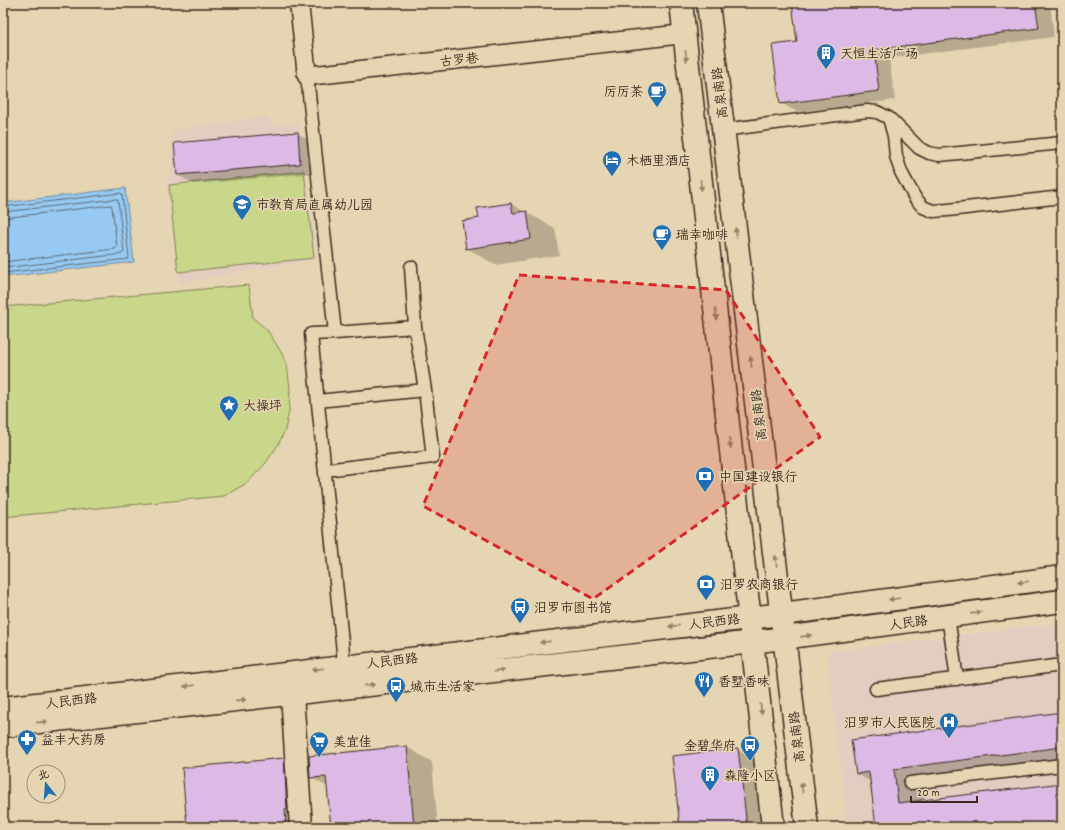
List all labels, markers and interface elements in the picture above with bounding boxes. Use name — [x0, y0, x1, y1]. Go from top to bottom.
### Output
building icon: 天恒生活广场 — [815, 42, 837, 70]
place label: 天恒生活广场 — [840, 46, 918, 65]
street label: 古罗巷 — [439, 50, 480, 73]
one-way arrow — [683, 50, 690, 62]
street label: 高泉南路 — [709, 66, 734, 120]
cafe icon: 厉厉茶 — [646, 80, 668, 108]
place label: 厉厉茶 — [604, 84, 643, 103]
hotel icon: 木栖里酒店 — [601, 149, 623, 177]
place label: 木栖里酒店 — [626, 153, 691, 172]
one-way arrow — [698, 179, 704, 191]
school or university icon: 市教育局直属幼儿园 — [231, 193, 253, 221]
place label: 市教育局直属幼儿园 — [256, 197, 373, 216]
cafe icon: 瑞幸咖啡 — [651, 223, 673, 251]
place label: 瑞幸咖啡 — [676, 227, 728, 246]
one-way arrow — [733, 227, 739, 239]
one-way arrow — [712, 308, 719, 320]
one-way arrow — [748, 356, 755, 368]
street label: 高泉南路 — [748, 388, 773, 442]
place icon: 大操坪 — [218, 394, 240, 422]
place label: 大操坪 — [243, 398, 282, 417]
one-way arrow — [727, 437, 733, 449]
bank icon: 中国建设银行 — [694, 465, 716, 493]
place label: 中国建设银行 — [719, 469, 797, 488]
one-way arrow — [773, 555, 779, 567]
bank icon: 汨罗农商银行 — [695, 573, 717, 601]
place label: 汨罗农商银行 — [720, 577, 798, 596]
one-way arrow — [1017, 579, 1029, 585]
bus stop icon: 汨罗市图书馆 — [509, 596, 531, 624]
one-way arrow — [888, 596, 900, 602]
place label: 汨罗市图书馆 — [534, 600, 612, 619]
one-way arrow — [970, 610, 982, 616]
street label: 人民西路 — [687, 611, 741, 636]
street label: 人民路 — [888, 612, 929, 637]
one-way arrow — [668, 623, 680, 629]
one-way arrow — [800, 633, 812, 639]
one-way arrow — [539, 639, 551, 645]
street label: 人民西路 — [365, 650, 419, 675]
one-way arrow — [312, 666, 325, 673]
one-way arrow — [493, 667, 505, 674]
restaurant icon: 香墅香味 — [693, 670, 715, 698]
place label: 香墅香味 — [718, 674, 770, 693]
bus stop icon: 城市生活家 — [385, 675, 407, 703]
place label: 城市生活家 — [410, 679, 475, 698]
one-way arrow — [364, 682, 376, 688]
one-way arrow — [183, 683, 196, 689]
street label: 人民西路 — [44, 690, 98, 715]
one-way arrow — [234, 696, 247, 703]
one-way arrow — [757, 703, 764, 715]
street label: 高泉南路 — [786, 710, 811, 764]
hospital icon: 汨罗市人民医院 — [938, 711, 960, 739]
place label: 汨罗市人民医院 — [844, 715, 935, 734]
one-way arrow — [36, 718, 48, 725]
pharmacy icon: 益丰大药房 — [16, 728, 38, 756]
supermarket icon: 美宜佳 — [308, 730, 330, 758]
place label: 益丰大药房 — [41, 732, 106, 751]
place label: 美宜佳 — [333, 734, 372, 753]
bus stop icon: 金碧华府 — [739, 734, 761, 762]
place label: 金碧华府 — [684, 738, 736, 757]
north arrow — [26, 764, 66, 804]
building icon: 森隆小区 — [699, 764, 721, 792]
text: 北 — [36, 767, 51, 786]
place label: 森隆小区 — [724, 768, 776, 787]
scale bar — [911, 778, 977, 804]
one-way arrow — [799, 782, 805, 794]
text: 20 m — [917, 785, 940, 802]

